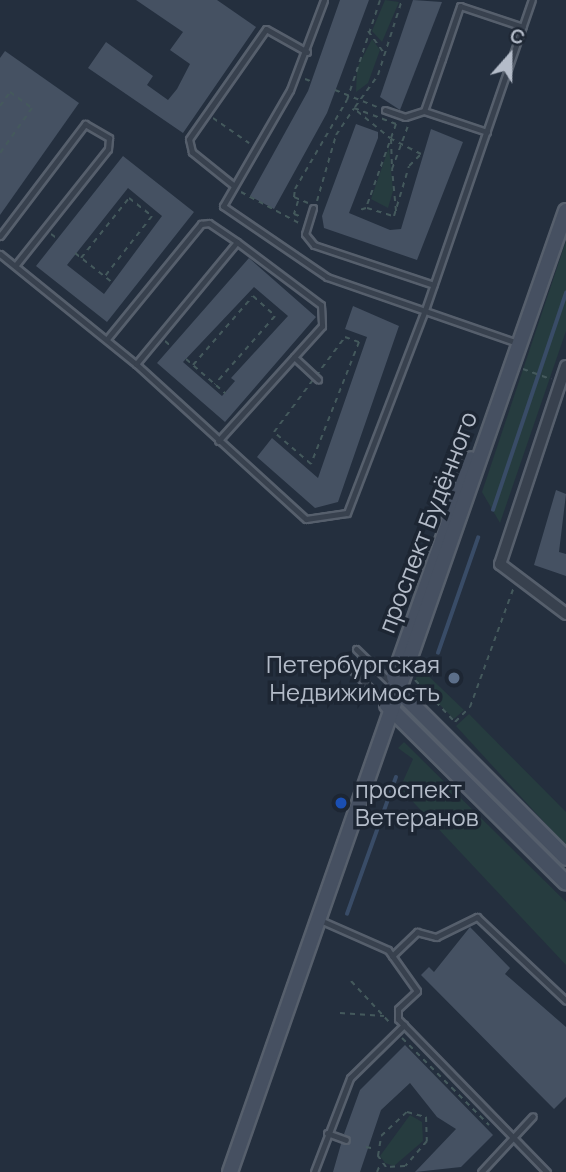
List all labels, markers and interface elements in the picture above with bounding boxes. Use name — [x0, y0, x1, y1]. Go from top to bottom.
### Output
north arrow — [475, 21, 545, 91]
text: С — [506, 22, 529, 51]
street label: проспект Будённого — [372, 407, 482, 637]
place label: Петербургская Недвижимость — [266, 650, 440, 706]
marker: Петербургская Недвижимость — [446, 670, 462, 686]
place label: проспект Ветеранов — [355, 775, 479, 831]
marker: проспект Ветеранов — [333, 795, 349, 811]

